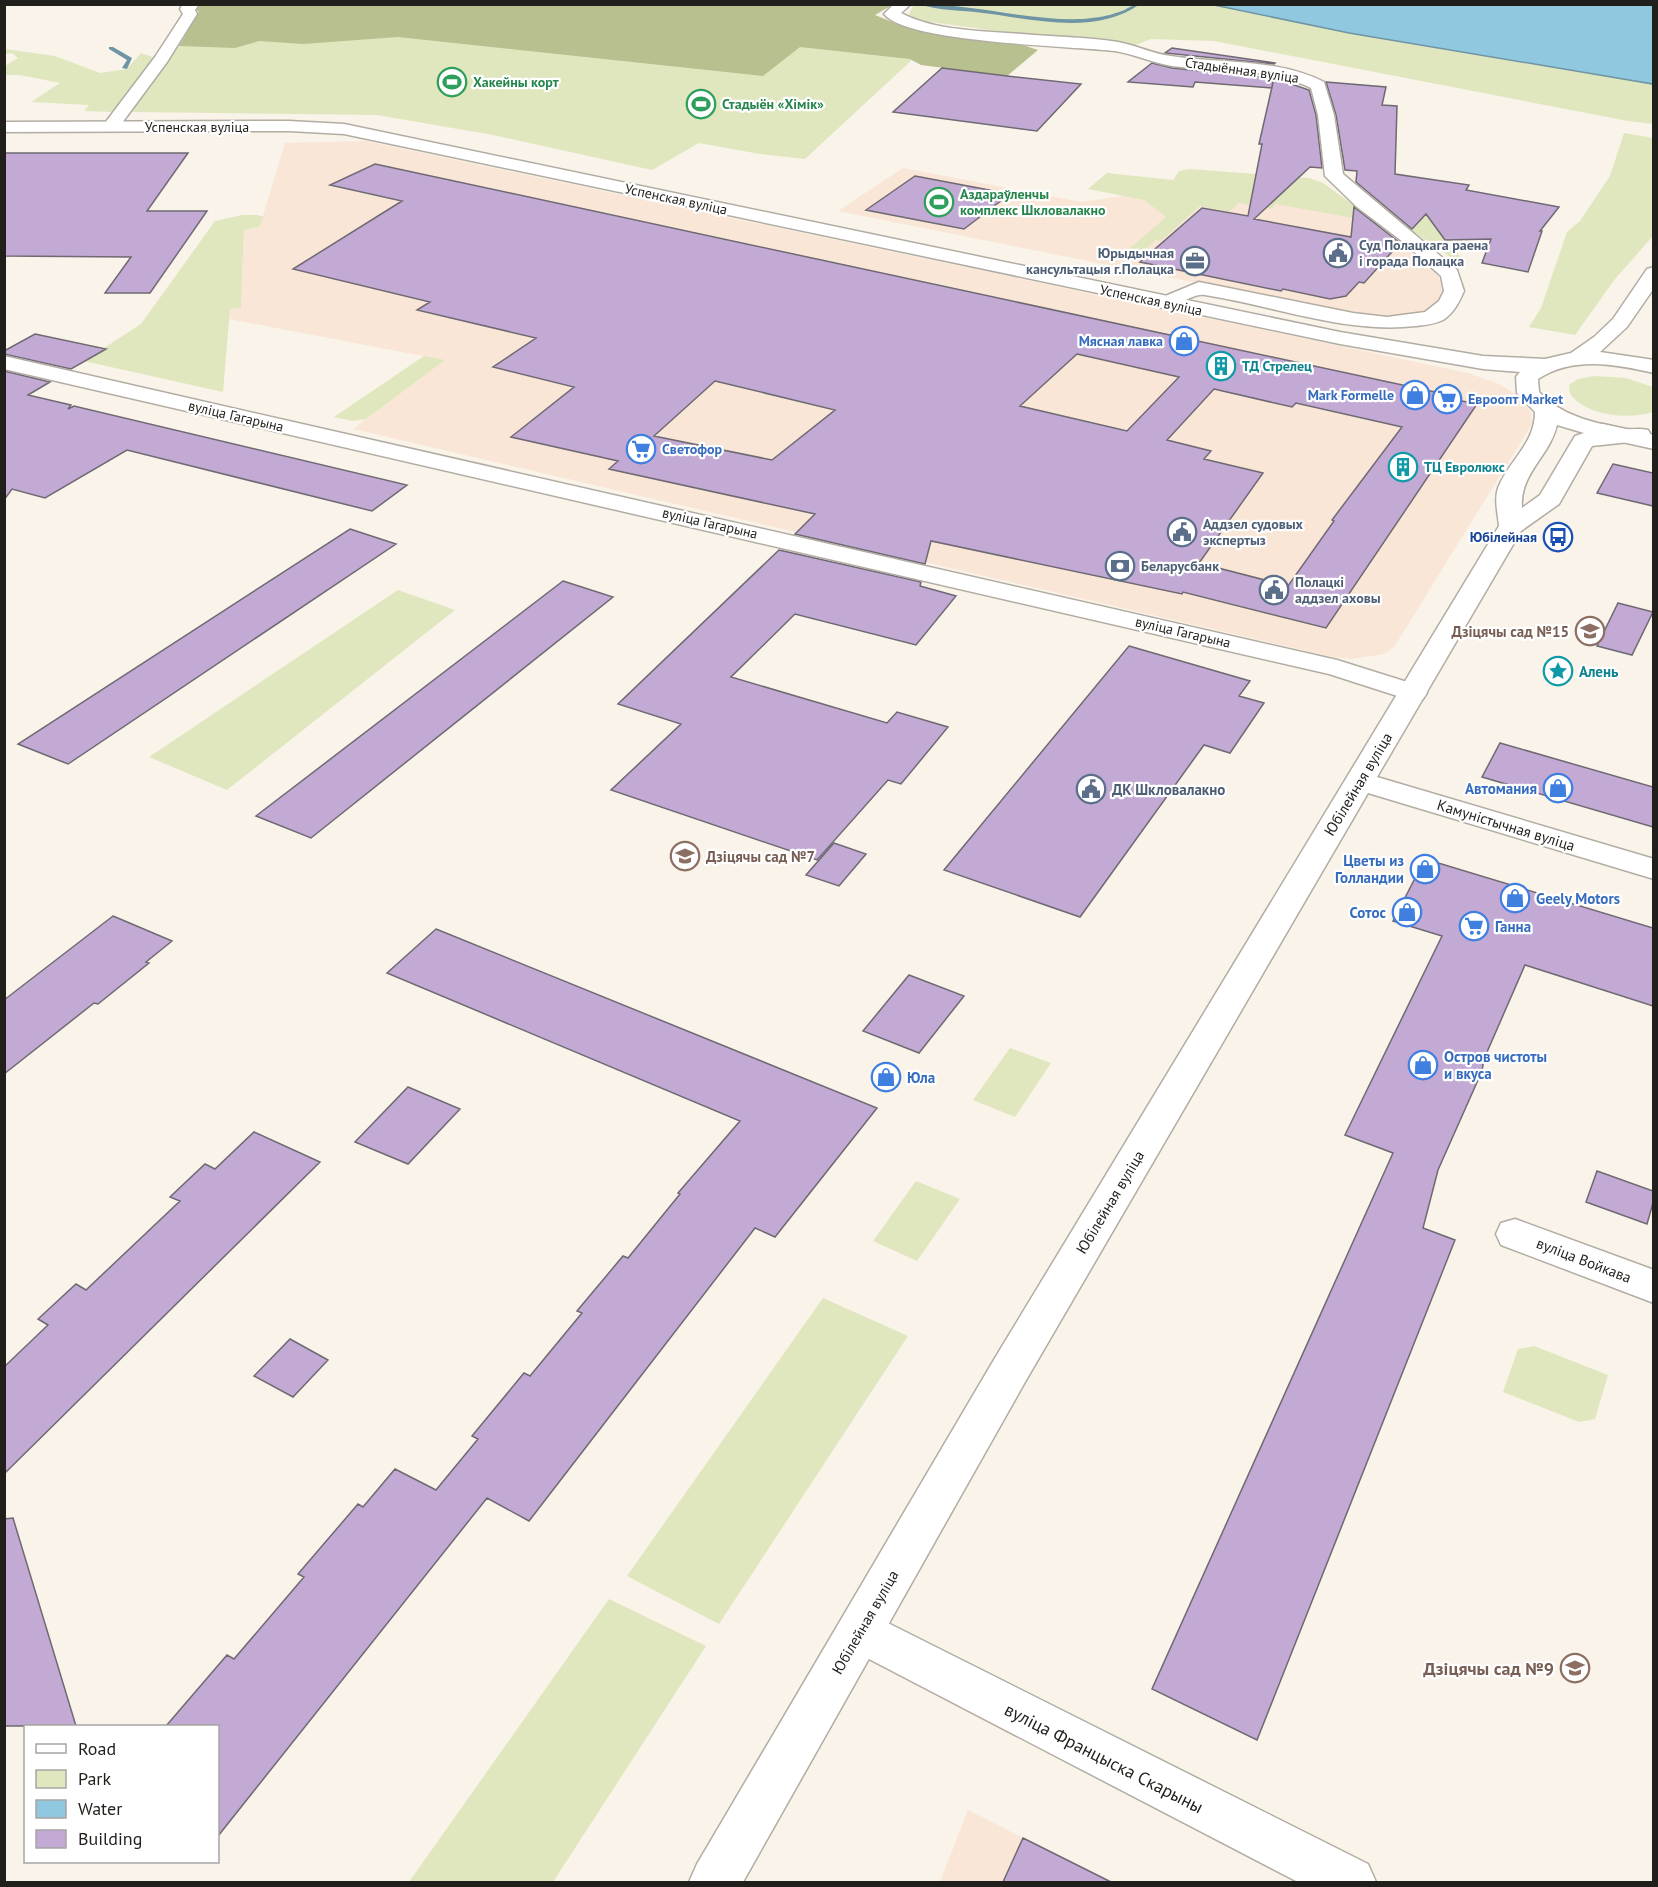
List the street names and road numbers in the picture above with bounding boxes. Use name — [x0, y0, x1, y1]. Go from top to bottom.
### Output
street label: Стадыённая вуліца — [1184, 53, 1300, 87]
street label: Успенская вуліца — [145, 118, 249, 136]
street label: Успенская вуліца — [623, 179, 729, 219]
street label: Успенская вуліца — [1098, 280, 1204, 320]
street label: вуліца Гагарына — [186, 396, 286, 436]
street label: вуліца Гагарына — [660, 503, 760, 543]
street label: вуліца Гагарына — [1133, 612, 1233, 652]
street label: Юбілейная вуліца — [1320, 729, 1396, 839]
street label: Камуністычная вуліца — [1435, 795, 1577, 855]
street label: Юбілейная вуліца — [1072, 1147, 1148, 1257]
street label: вуліца Войкава — [1534, 1233, 1634, 1287]
street label: Юбілейная вуліца — [828, 1567, 902, 1677]
street label: вуліца Францыска Скарыны — [1001, 1698, 1207, 1818]

